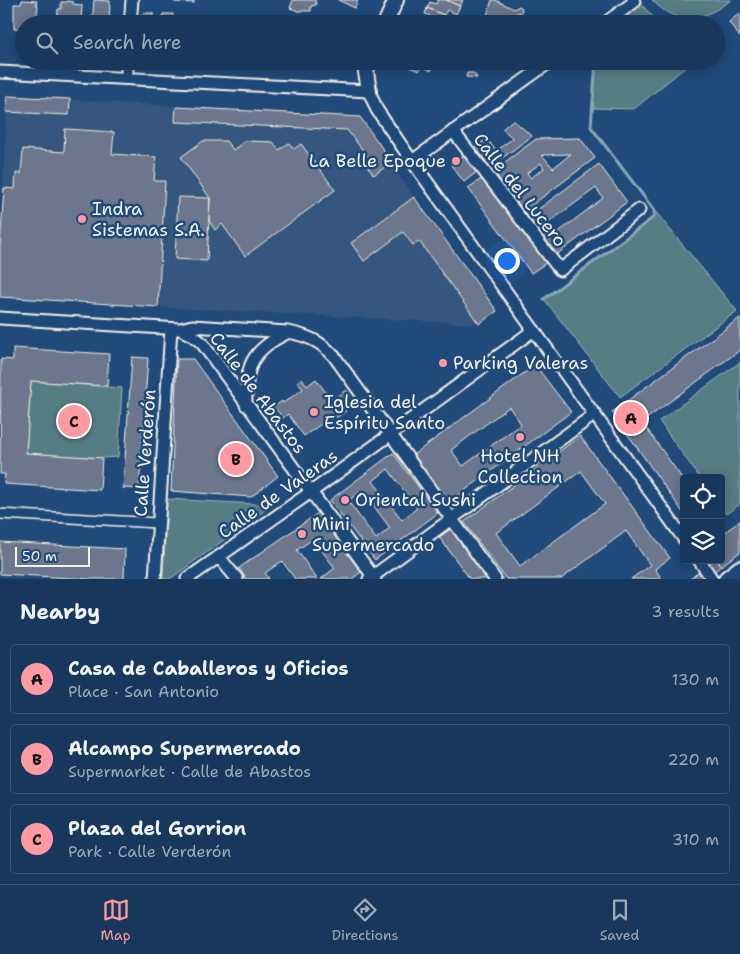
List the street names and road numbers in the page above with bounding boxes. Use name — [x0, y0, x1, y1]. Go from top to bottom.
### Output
street label: Calle del Lucero — [468, 128, 572, 252]
street label: Calle de Abastos — [204, 327, 312, 459]
street label: Calle Verderón — [129, 388, 161, 518]
street label: Calle de Valeras — [213, 444, 343, 544]

